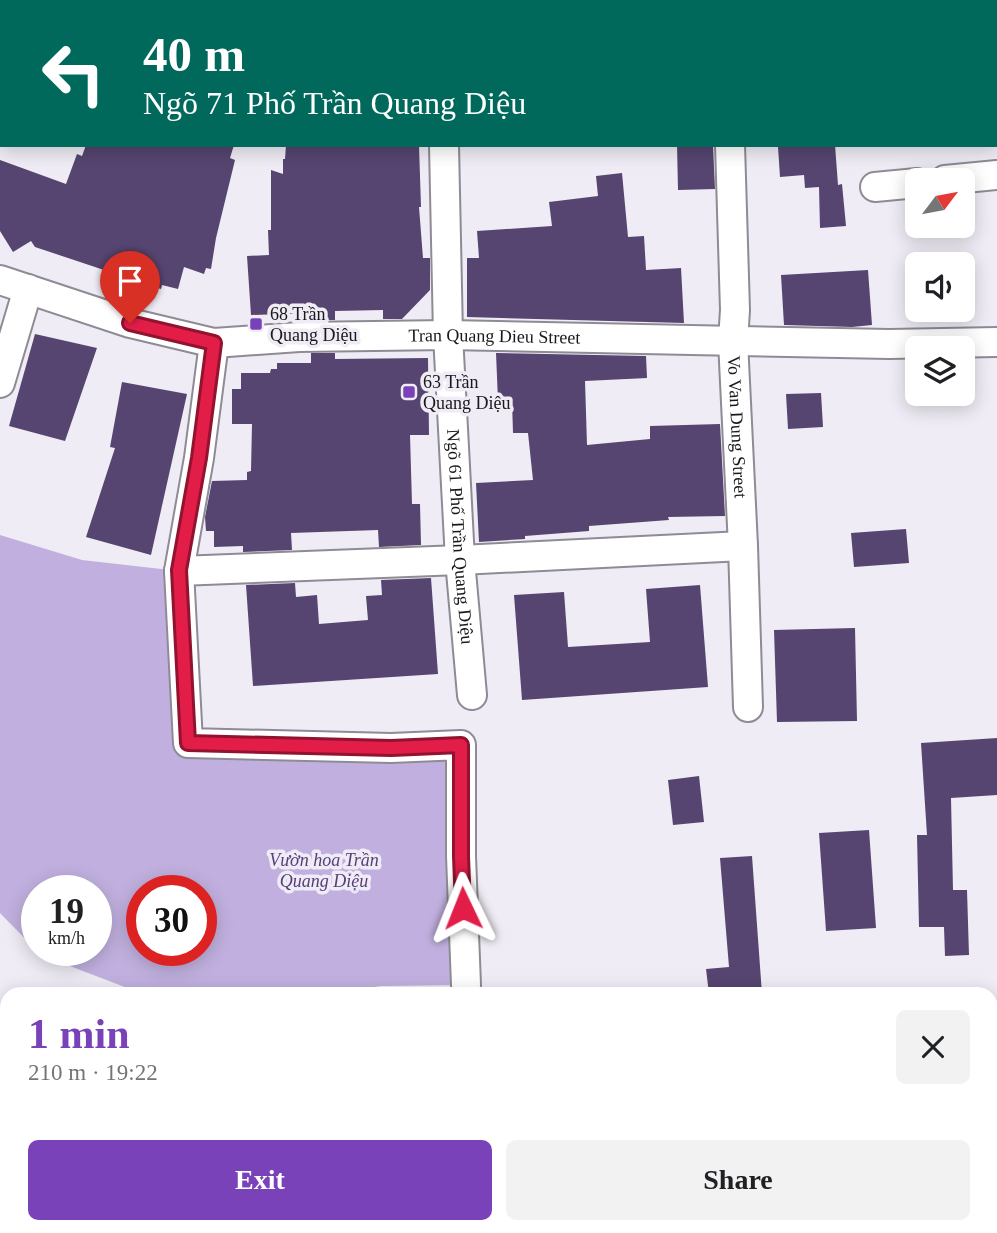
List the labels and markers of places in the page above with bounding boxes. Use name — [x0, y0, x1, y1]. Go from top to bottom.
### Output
pin — [100, 251, 160, 323]
place label: 68 Trần Quang Diệu — [270, 304, 357, 345]
marker: 68 Trần Quang Diệu — [248, 316, 264, 332]
place label: 63 Trần Quang Diệu — [423, 372, 510, 413]
marker: 63 Trần Quang Diệu — [401, 384, 417, 400]

